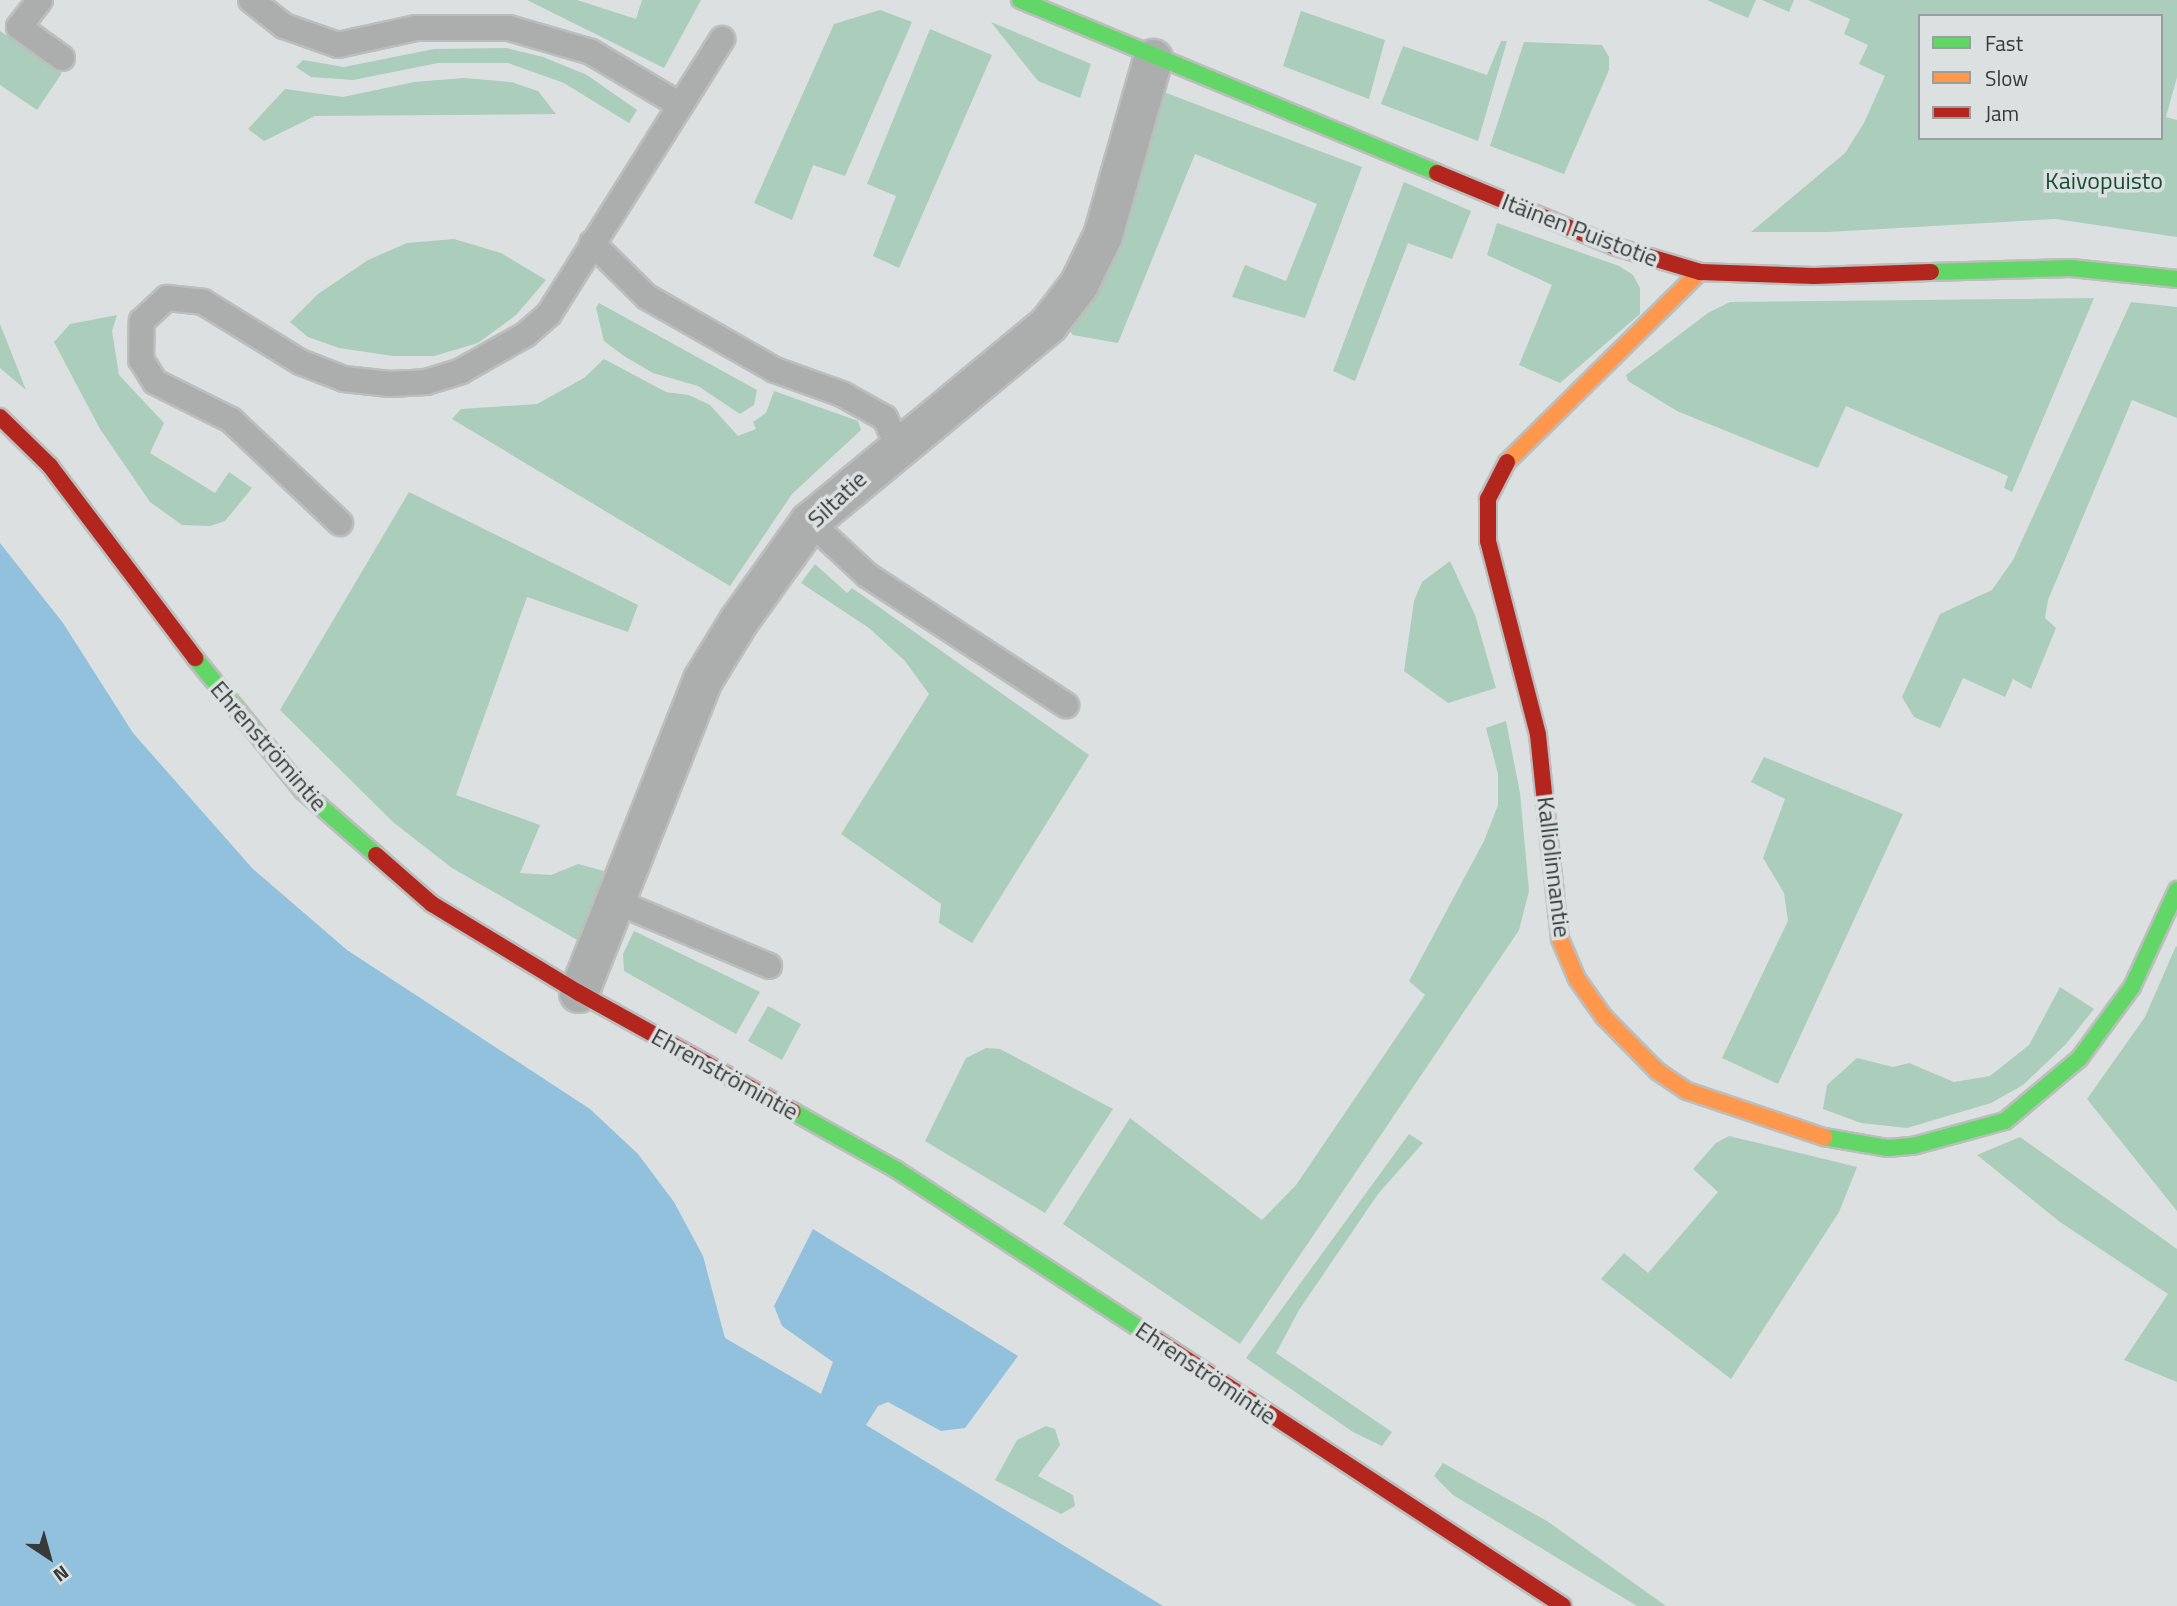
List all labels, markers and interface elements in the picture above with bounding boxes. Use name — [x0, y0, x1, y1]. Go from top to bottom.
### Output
legend — [1918, 14, 2163, 140]
text: Fast — [1985, 27, 2023, 59]
text: Slow — [1985, 62, 2028, 94]
text: Jam — [1985, 97, 2019, 129]
park label: Kaivopuisto — [2045, 167, 2163, 195]
street label: Itäinen Puistotie — [1498, 187, 1662, 273]
street label: Siltatie — [802, 465, 872, 533]
street label: Ehrenströmintie — [205, 675, 333, 817]
street label: Kalliolinnantie — [1531, 795, 1577, 939]
street label: Ehrenströmintie — [647, 1022, 803, 1126]
street label: Ehrenströmintie — [1130, 1315, 1282, 1431]
north arrow — [14, 1522, 84, 1592]
text: N — [48, 1559, 75, 1590]

